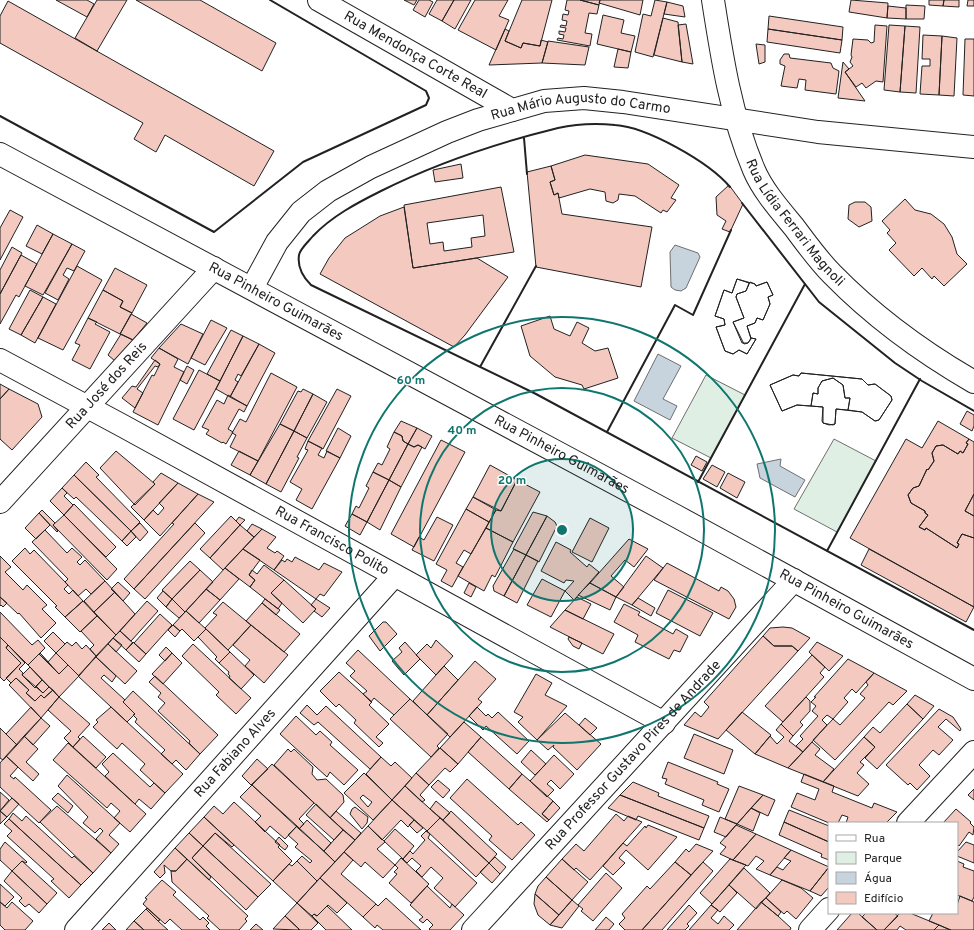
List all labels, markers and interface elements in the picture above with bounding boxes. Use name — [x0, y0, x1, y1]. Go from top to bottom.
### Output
street label: Rua Mendonça Corte Real — [341, 7, 490, 102]
street label: Rua Mário Augusto do Carmo — [489, 89, 672, 124]
street label: Rua Lídia Ferrari Magnoli — [742, 156, 848, 290]
street label: Rua Pinheiro Guimarães — [206, 259, 346, 345]
street label: Rua José dos Reis — [62, 338, 151, 433]
text: 60 m — [397, 373, 425, 389]
street label: Rua Pinheiro Guimarães — [491, 412, 632, 498]
text: 40 m — [447, 423, 477, 439]
text: 20 m — [498, 473, 526, 489]
street label: Rua Francisco Polito — [272, 503, 392, 579]
centre of rings — [555, 523, 569, 537]
street label: Rua Pinheiro Guimarães — [776, 566, 916, 653]
street label: Rua Professor Gustavo Pires de Andrade — [542, 657, 725, 854]
street label: Rua Fabiano Alves — [191, 705, 279, 801]
legend — [828, 822, 958, 914]
text: Rua — [864, 831, 885, 847]
text: Parque — [864, 851, 902, 867]
text: Água — [864, 871, 892, 887]
text: Edifício — [864, 891, 904, 907]

